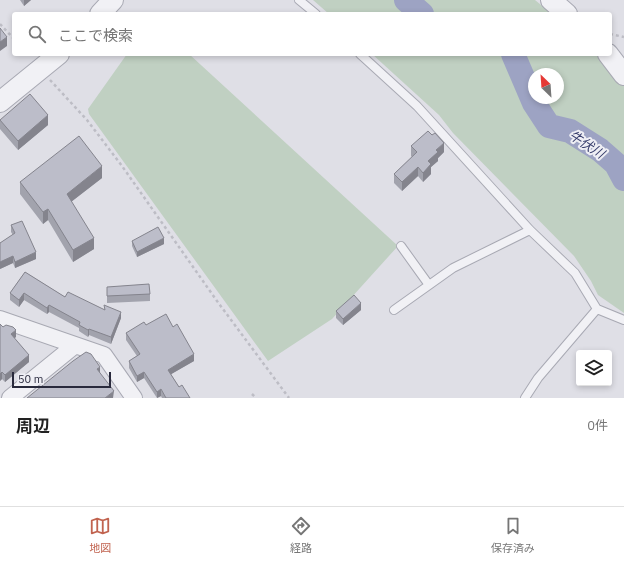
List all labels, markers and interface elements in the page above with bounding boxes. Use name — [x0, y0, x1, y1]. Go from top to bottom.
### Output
search box — [12, 12, 612, 56]
icon: search — [26, 23, 48, 45]
text: ここで検索 — [58, 26, 133, 45]
north arrow — [528, 68, 564, 104]
water label: 牛伏川 — [566, 127, 609, 163]
map controls — [576, 350, 612, 386]
button: layers — [576, 350, 612, 386]
scale bar — [12, 370, 111, 389]
text: 50 m — [18, 372, 43, 386]
text: 周辺 — [16, 415, 50, 437]
text: 0件 — [587, 417, 608, 434]
tab: 地図 — [89, 515, 111, 555]
tab: 経路 — [290, 515, 312, 555]
tab: 保存済み — [491, 515, 535, 555]

